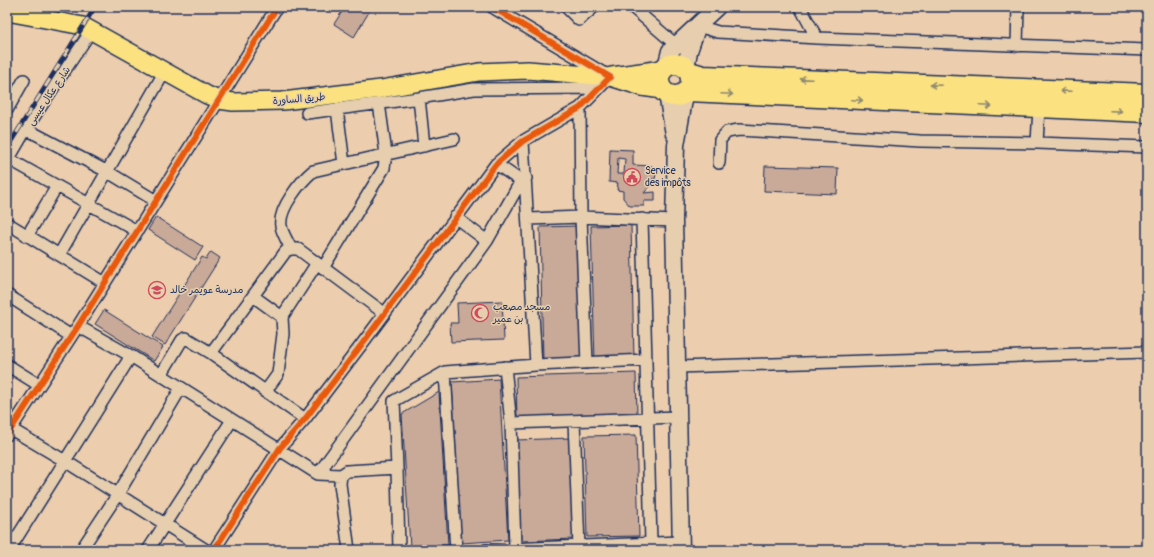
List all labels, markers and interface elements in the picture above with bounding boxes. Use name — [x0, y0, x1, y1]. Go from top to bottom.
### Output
street label: شارع عكال عيسى — [25, 64, 74, 128]
one-way arrow — [800, 76, 813, 83]
one-way arrow — [930, 81, 943, 89]
one-way arrow — [1060, 87, 1073, 94]
one-way arrow — [720, 90, 733, 98]
street label: طريق الساورة — [272, 91, 326, 107]
one-way arrow — [850, 96, 863, 104]
one-way arrow — [979, 102, 992, 109]
one-way arrow — [1109, 107, 1122, 115]
place label: Service des impôts — [645, 165, 691, 189]
public building icon: Service des impôts — [622, 167, 642, 187]
school or university icon: مدرسة عويمر خالد — [147, 280, 167, 300]
place label: مدرسة عويمر خالد — [170, 284, 243, 296]
place label: مسجد مصعب بن عمير — [492, 301, 550, 325]
mosque icon: مسجد مصعب بن عمير — [470, 303, 490, 323]

